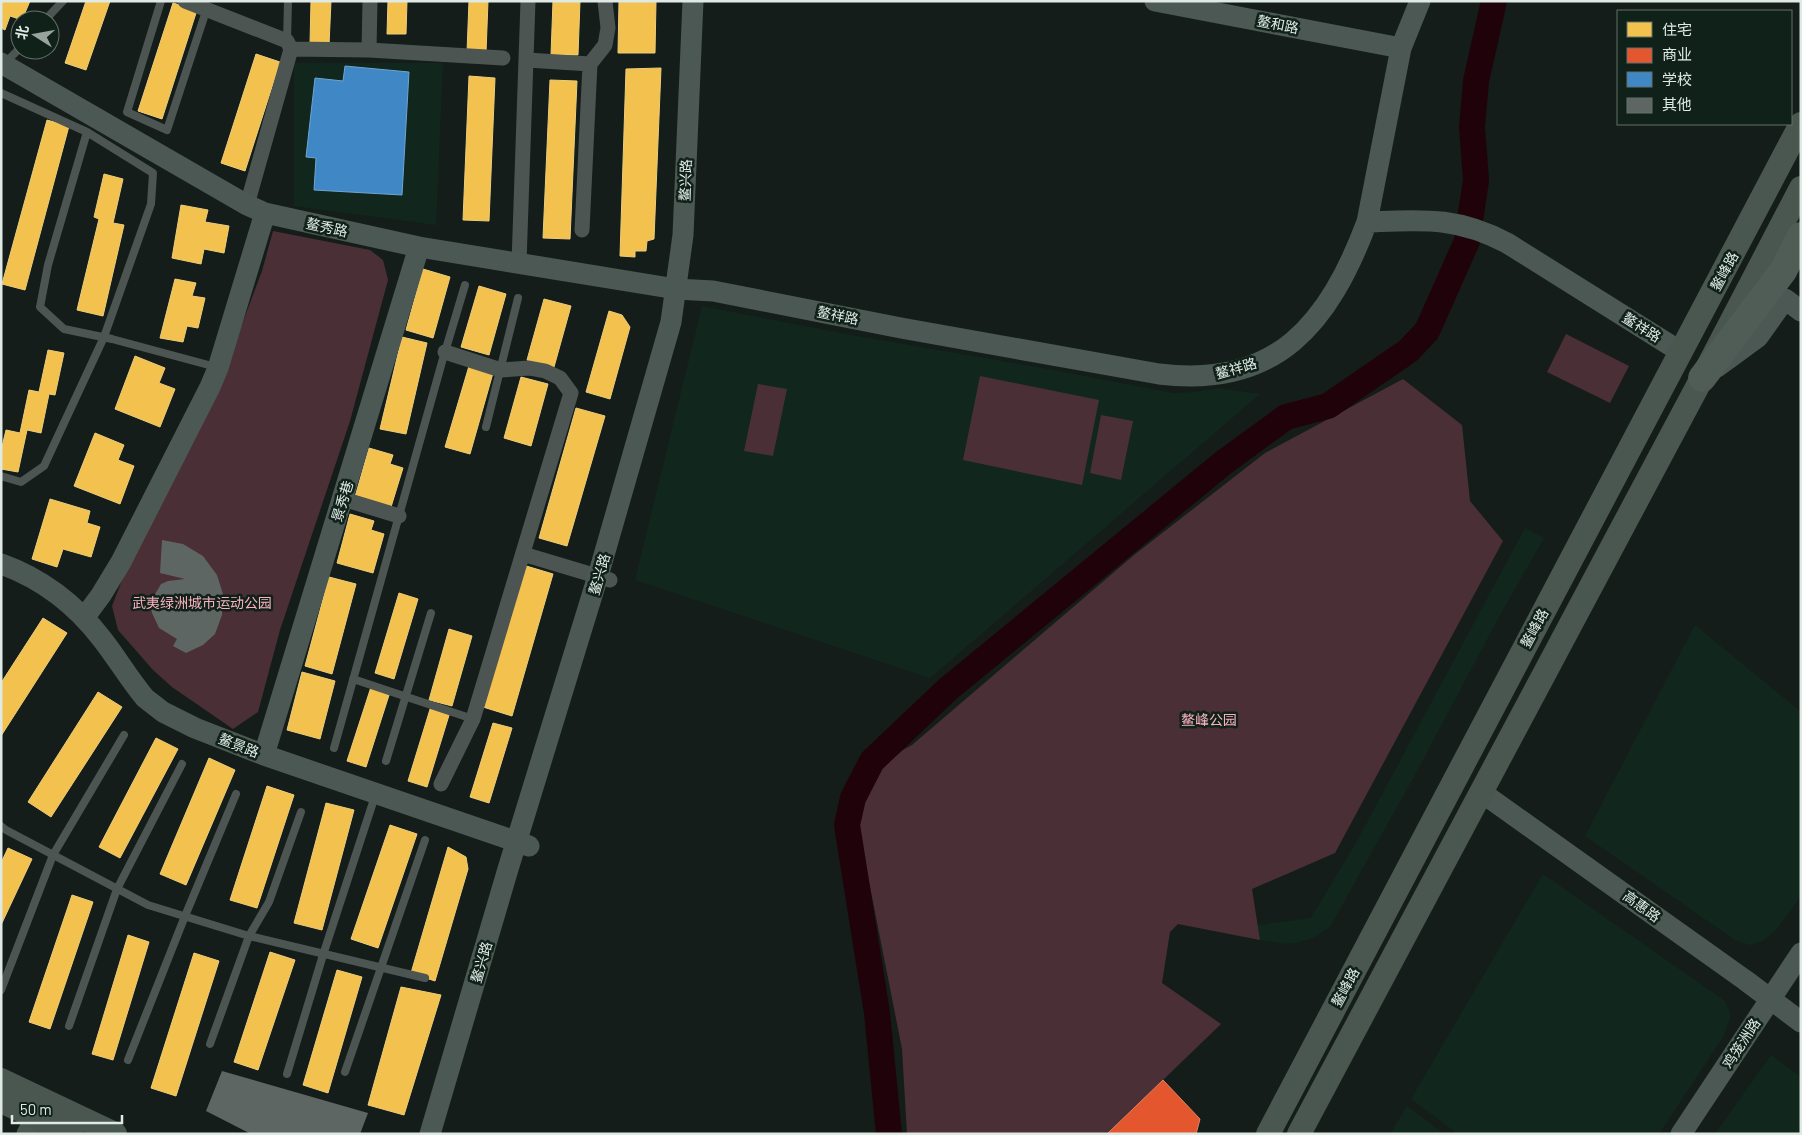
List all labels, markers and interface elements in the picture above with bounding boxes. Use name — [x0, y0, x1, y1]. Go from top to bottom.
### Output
north arrow — [10, 10, 60, 60]
legend — [1617, 10, 1792, 125]
street label: 鳌和路 — [1256, 12, 1300, 36]
text: 住宅 — [1662, 20, 1692, 38]
text: 北 — [12, 24, 31, 41]
text: 商业 — [1662, 45, 1692, 63]
text: 学校 — [1662, 70, 1692, 88]
text: 其他 — [1662, 95, 1692, 113]
street label: 鳌兴路 — [676, 159, 694, 201]
street label: 鳌秀路 — [305, 214, 349, 240]
street label: 鳌峰路 — [1707, 248, 1741, 294]
street label: 鳌祥路 — [816, 303, 860, 327]
street label: 鳌祥路 — [1620, 309, 1664, 345]
street label: 鳌祥路 — [1213, 354, 1259, 382]
street label: 景秀巷 — [328, 478, 356, 524]
street label: 鳌兴路 — [585, 551, 613, 597]
park label: 武夷绿洲城市运动公园 — [132, 594, 272, 611]
street label: 鳌峰路 — [1517, 605, 1551, 651]
park label: 鳌峰公园 — [1181, 711, 1237, 728]
street label: 鳌景路 — [216, 730, 262, 760]
street label: 高惠路 — [1620, 887, 1664, 925]
street label: 鳌兴路 — [467, 939, 495, 985]
street label: 鳌峰路 — [1328, 964, 1362, 1010]
street label: 鸡笼洲路 — [1719, 1015, 1763, 1071]
scale bar — [12, 1092, 122, 1124]
text: 50 m — [20, 1100, 52, 1118]

